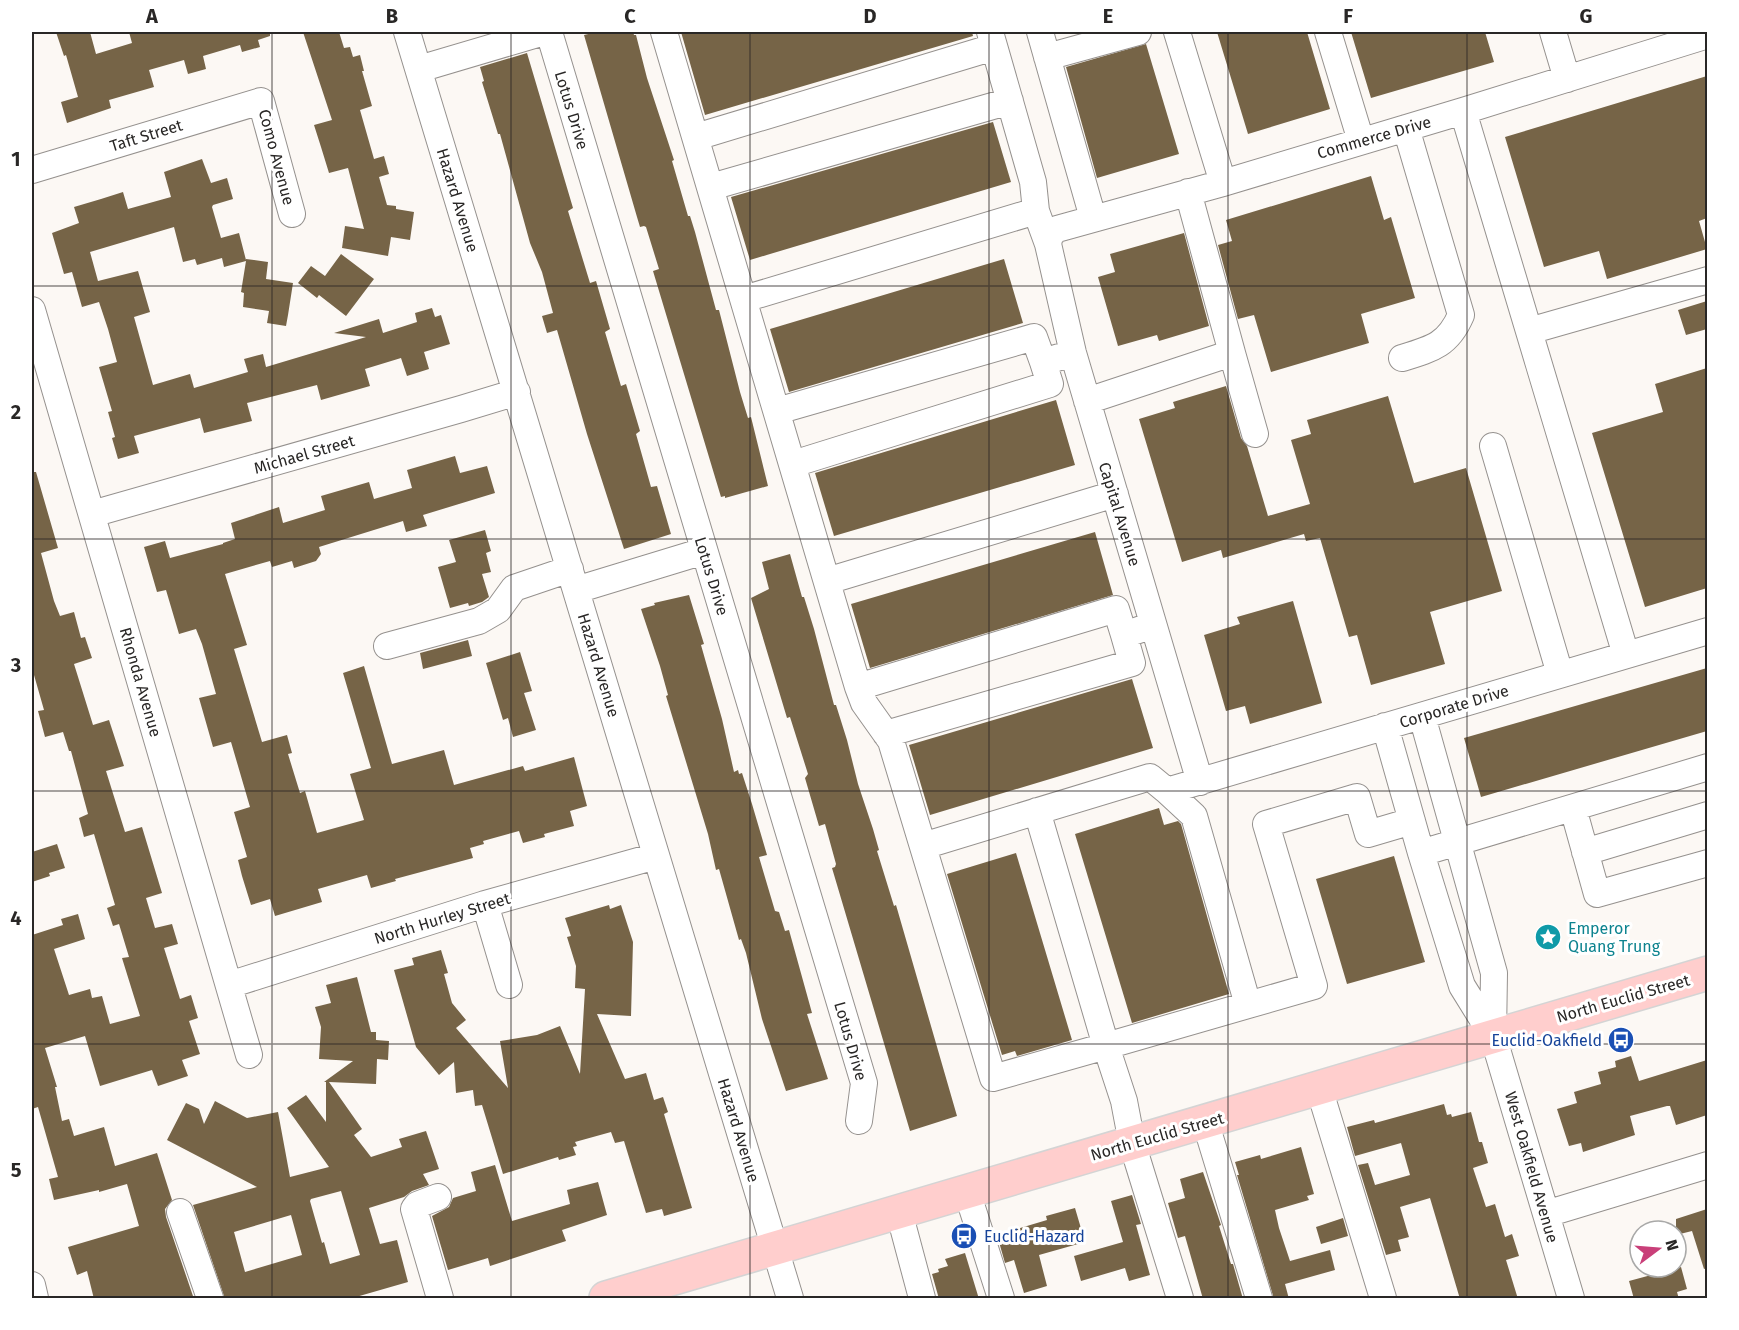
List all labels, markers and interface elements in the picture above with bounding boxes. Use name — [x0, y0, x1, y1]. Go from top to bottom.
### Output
text: A — [145, 4, 159, 28]
text: B — [386, 4, 398, 28]
text: C — [624, 4, 636, 28]
text: D — [863, 4, 877, 28]
text: E — [1103, 4, 1113, 28]
text: F — [1343, 4, 1353, 28]
text: G — [1580, 4, 1592, 28]
street label: Lotus Drive — [551, 69, 592, 152]
street label: Como Avenue — [255, 107, 298, 207]
street label: Commerce Drive — [1315, 112, 1433, 163]
street label: Taft Street — [108, 115, 185, 156]
street label: Hazard Avenue — [433, 146, 482, 254]
text: 1 — [11, 147, 21, 171]
text: 2 — [11, 400, 21, 424]
street label: Michael Street — [252, 431, 357, 478]
street label: Capital Avenue — [1095, 460, 1144, 568]
street label: Lotus Drive — [691, 535, 732, 618]
street label: Hazard Avenue — [574, 611, 623, 719]
street label: Rhonda Avenue — [116, 625, 165, 739]
text: 3 — [10, 653, 21, 677]
street label: Corporate Drive — [1397, 681, 1511, 732]
street label: North Hurley Street — [372, 889, 513, 948]
text: 4 — [10, 906, 22, 930]
place label: Emperor Quang Trung — [1568, 919, 1661, 956]
place icon: Emperor Quang Trung — [1533, 922, 1563, 952]
street label: North Euclid Street — [1554, 970, 1692, 1027]
street label: Lotus Drive — [830, 999, 871, 1083]
bus stop icon: Euclid-Oakfield — [1606, 1025, 1636, 1055]
place label: Euclid-Oakfield — [1492, 1031, 1602, 1050]
street label: Hazard Avenue — [714, 1076, 763, 1184]
street label: West Oakfield Avenue — [1501, 1089, 1562, 1245]
street label: North Euclid Street — [1088, 1108, 1226, 1165]
text: 5 — [11, 1158, 22, 1182]
north arrow — [1628, 1219, 1688, 1279]
bus stop icon: Euclid-Hazard — [949, 1221, 979, 1251]
place label: Euclid-Hazard — [984, 1227, 1085, 1246]
text: N — [1661, 1237, 1683, 1253]

